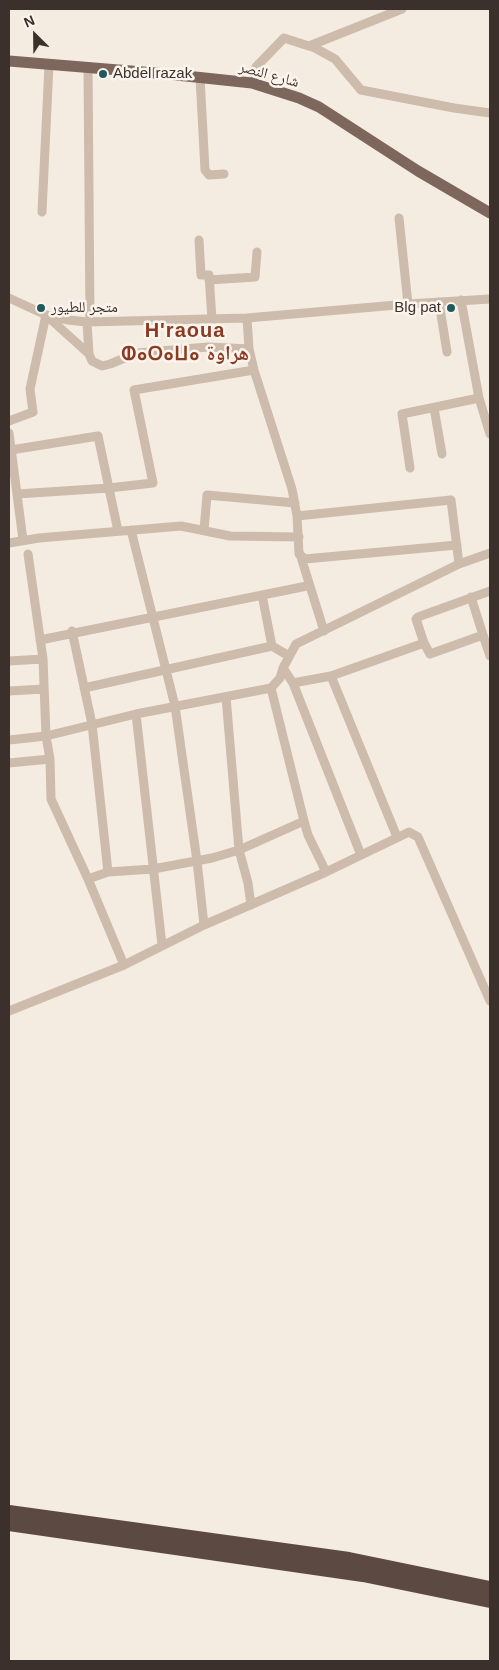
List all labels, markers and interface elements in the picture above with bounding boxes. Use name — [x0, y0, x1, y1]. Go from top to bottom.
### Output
north arrow — [10, 10, 60, 60]
text: N — [21, 12, 37, 31]
street label: شارع النصر — [237, 58, 301, 92]
place label: Abdel razak — [113, 65, 192, 83]
marker: Abdel razak — [97, 68, 109, 80]
place label: متجر للطيور — [51, 299, 118, 317]
place label: Blg pat — [394, 299, 441, 317]
marker: متجر للطيور — [35, 302, 47, 314]
marker: Blg pat — [445, 302, 457, 314]
district label: H'raoua ⵀⴰⵔⴰⵡⴰ هراوة — [125, 319, 245, 366]

